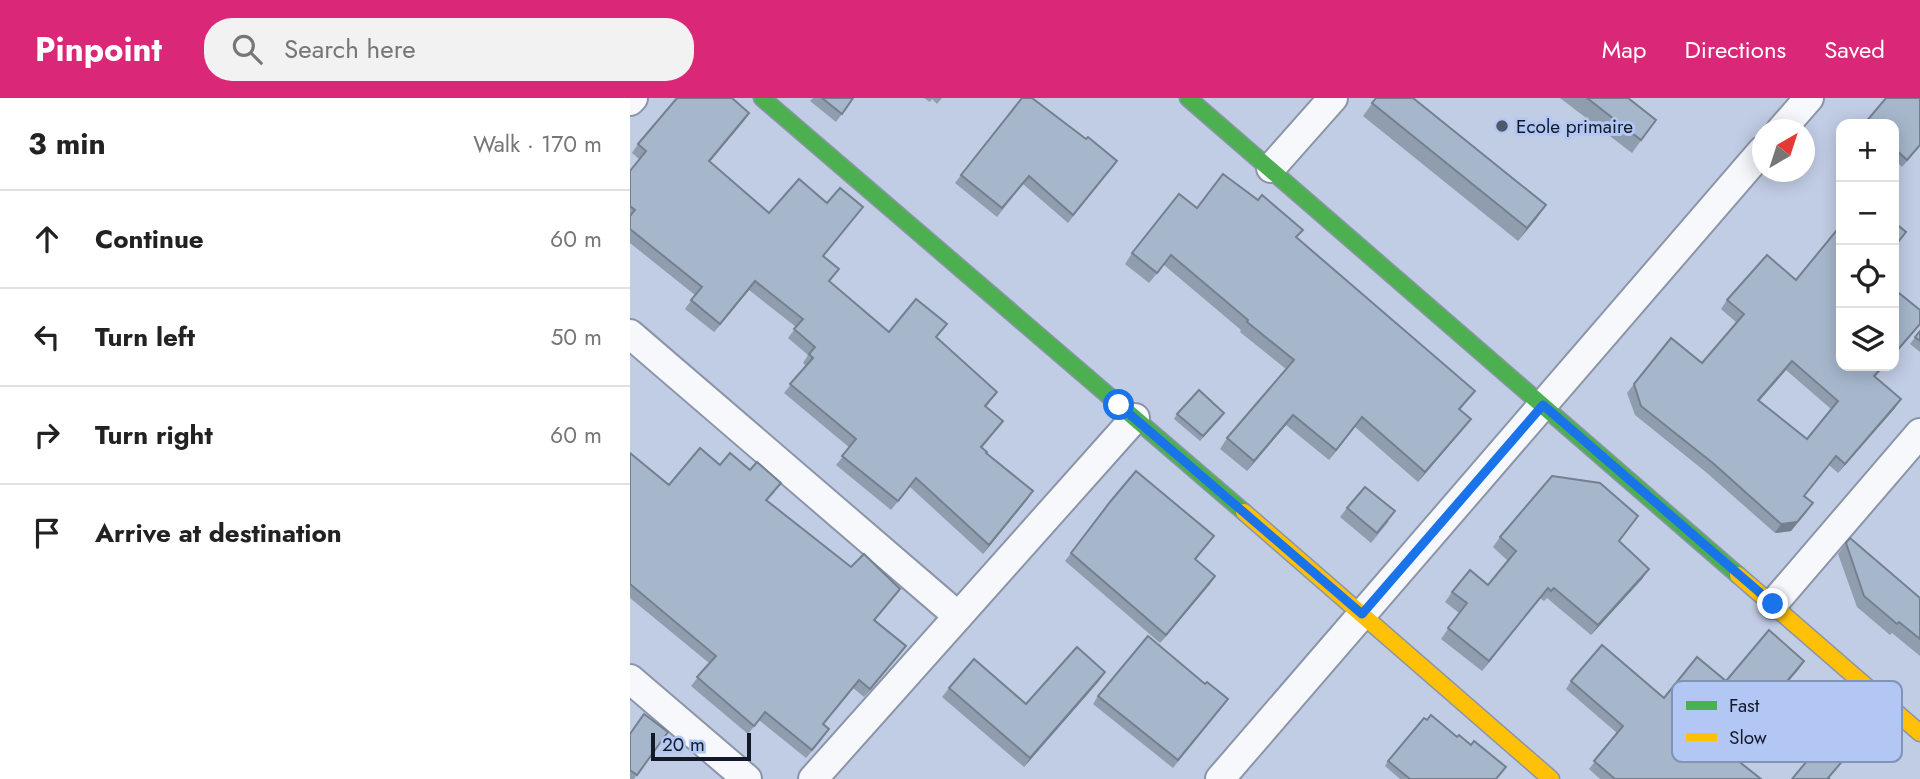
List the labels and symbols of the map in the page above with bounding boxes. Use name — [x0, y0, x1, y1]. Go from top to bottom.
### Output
place label: Ecole primaire — [1516, 113, 1633, 140]
marker: Ecole primaire — [1494, 118, 1510, 134]
north arrow — [1752, 119, 1815, 182]
route start — [1103, 389, 1134, 420]
route end — [1757, 588, 1788, 619]
legend — [1672, 681, 1902, 762]
text: Fast — [1729, 692, 1760, 719]
text: Slow — [1729, 724, 1767, 751]
scale bar — [651, 730, 751, 762]

